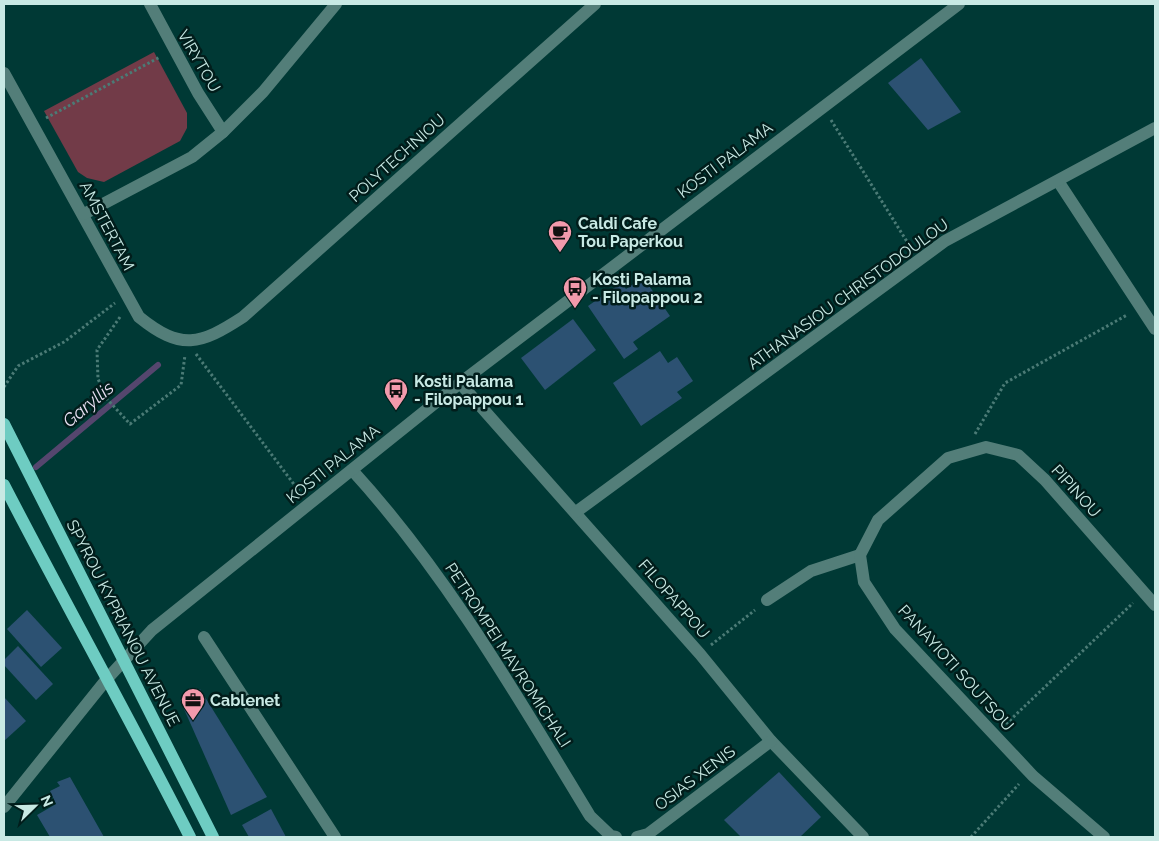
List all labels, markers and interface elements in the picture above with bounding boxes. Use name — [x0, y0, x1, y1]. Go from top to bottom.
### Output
street label: VIRYTOU — [174, 27, 224, 95]
street label: POLYTECHNIOU — [345, 110, 449, 206]
street label: KOSTI PALAMA — [674, 118, 776, 202]
street label: AMSTERTAM — [76, 178, 138, 274]
place label: Caldi Cafe Tou Paperkou — [578, 214, 683, 251]
street label: ATHANASIOU CHRISTODOULOU — [744, 215, 952, 373]
cafe icon: Caldi Cafe Tou Paperkou — [547, 219, 573, 253]
place label: Kosti Palama - Filopappou 2 — [592, 270, 703, 307]
bus stop icon: Kosti Palama - Filopappou 2 — [562, 275, 588, 309]
place label: Kosti Palama - Filopappou 1 — [414, 372, 524, 409]
water label: Garyllis — [58, 376, 118, 431]
bus stop icon: Kosti Palama - Filopappou 1 — [383, 377, 409, 411]
street label: KOSTI PALAMA — [283, 421, 383, 507]
street label: PIPINOU — [1047, 461, 1105, 521]
street label: SPYROU KYPRIANOU AVENUE — [63, 517, 184, 730]
street label: FILOPAPPOU — [635, 556, 713, 642]
street label: PETROMPEI MAVROMICHALI — [441, 559, 575, 751]
street label: PANAYIOTI SOUTSOU — [894, 601, 1018, 735]
office icon: Cablenet — [180, 687, 206, 721]
place label: Cablenet — [210, 691, 280, 710]
street label: OSIAS XENIS — [651, 741, 739, 814]
north arrow — [10, 781, 60, 831]
text: N — [38, 793, 56, 809]

